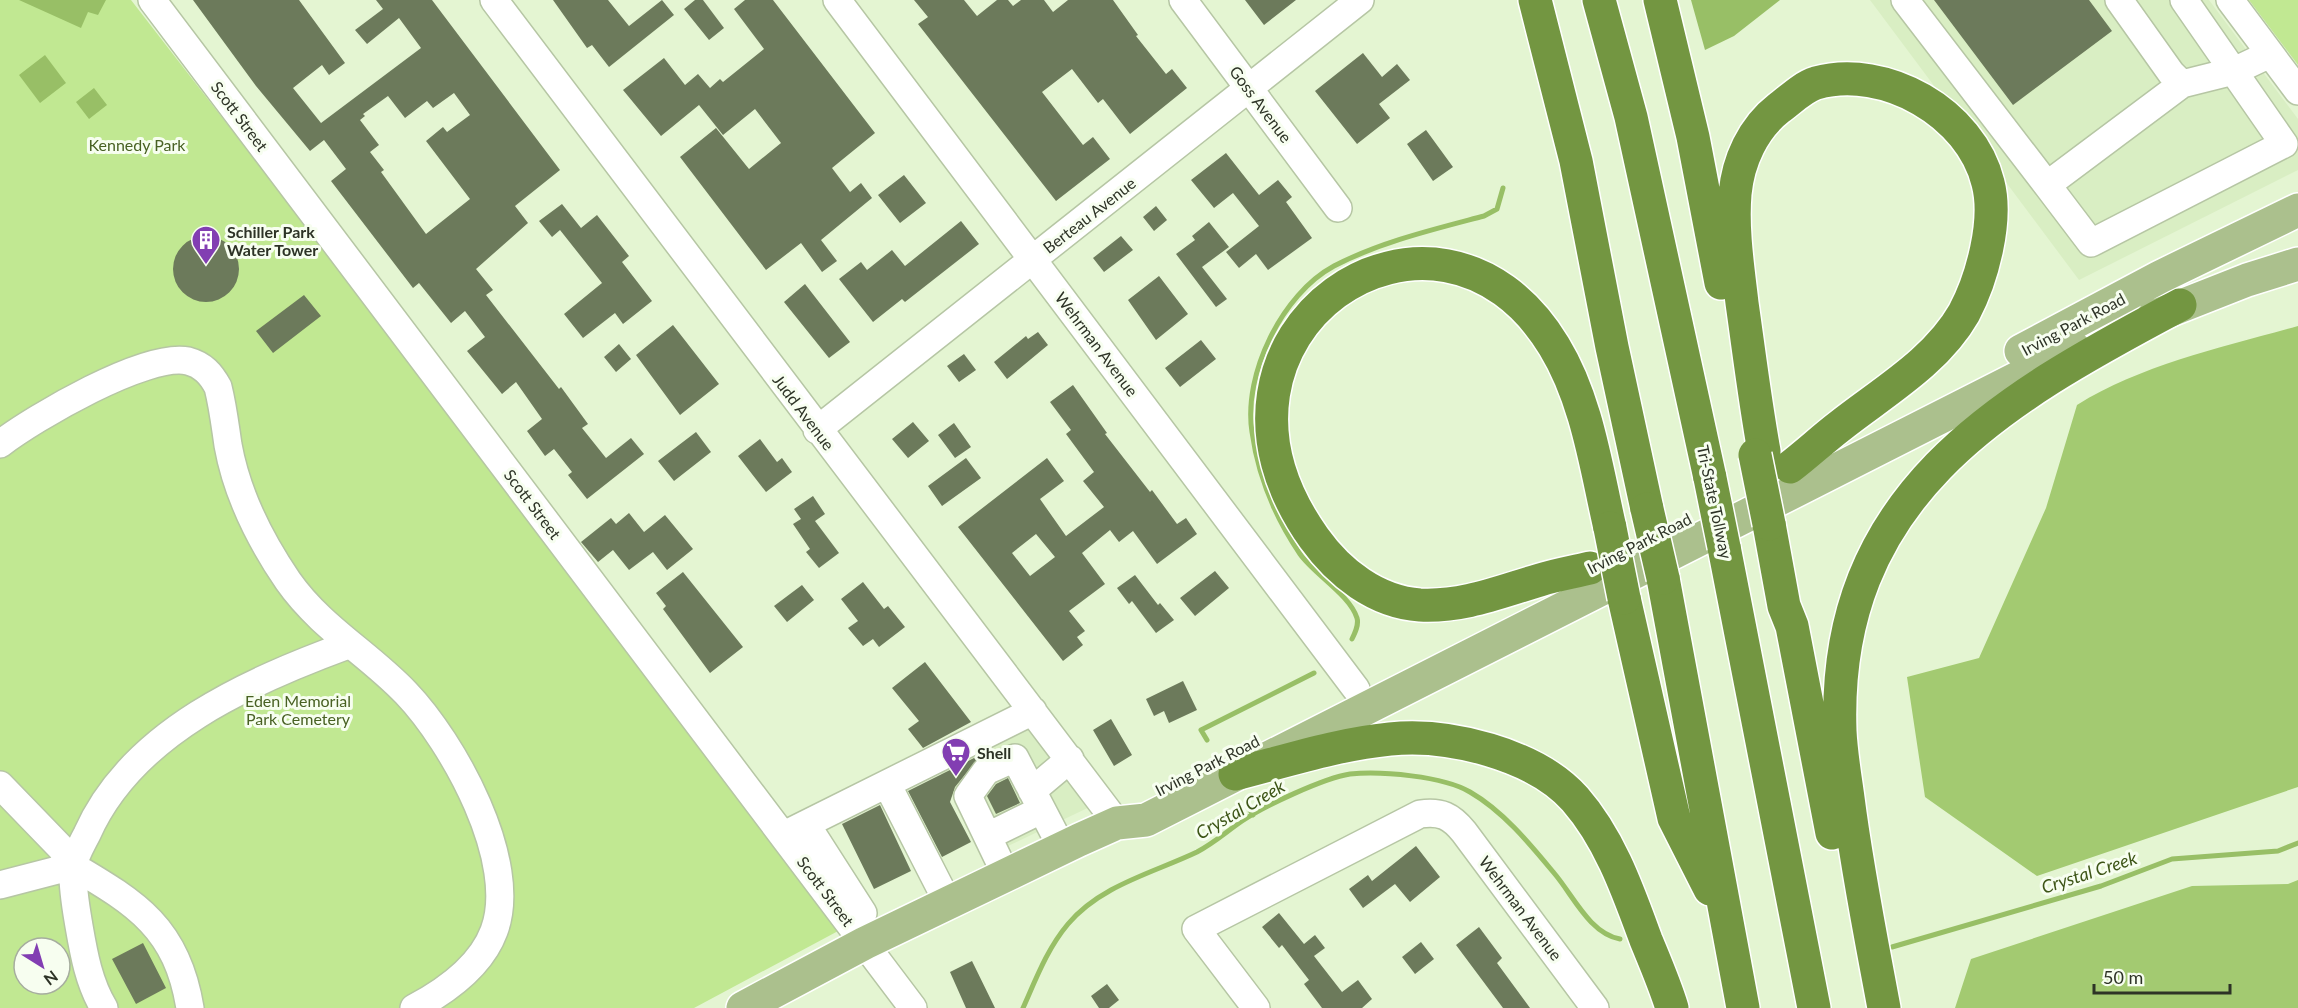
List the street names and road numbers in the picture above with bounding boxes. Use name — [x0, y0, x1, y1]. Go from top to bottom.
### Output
street label: Goss Avenue — [1226, 62, 1296, 146]
street label: Scott Street — [208, 77, 272, 155]
street label: Berteau Avenue — [1039, 173, 1139, 257]
street label: Wehrman Avenue — [1052, 288, 1142, 400]
street label: Irving Park Road — [2018, 289, 2128, 359]
street label: Judd Avenue — [769, 370, 839, 454]
street label: Tri-State Tollway — [1694, 444, 1736, 561]
street label: Scott Street — [501, 465, 565, 543]
street label: Irving Park Road — [1584, 509, 1694, 577]
street label: Irving Park Road — [1152, 731, 1262, 799]
street label: Scott Street — [794, 852, 858, 930]
street label: Wehrman Avenue — [1476, 852, 1566, 964]

